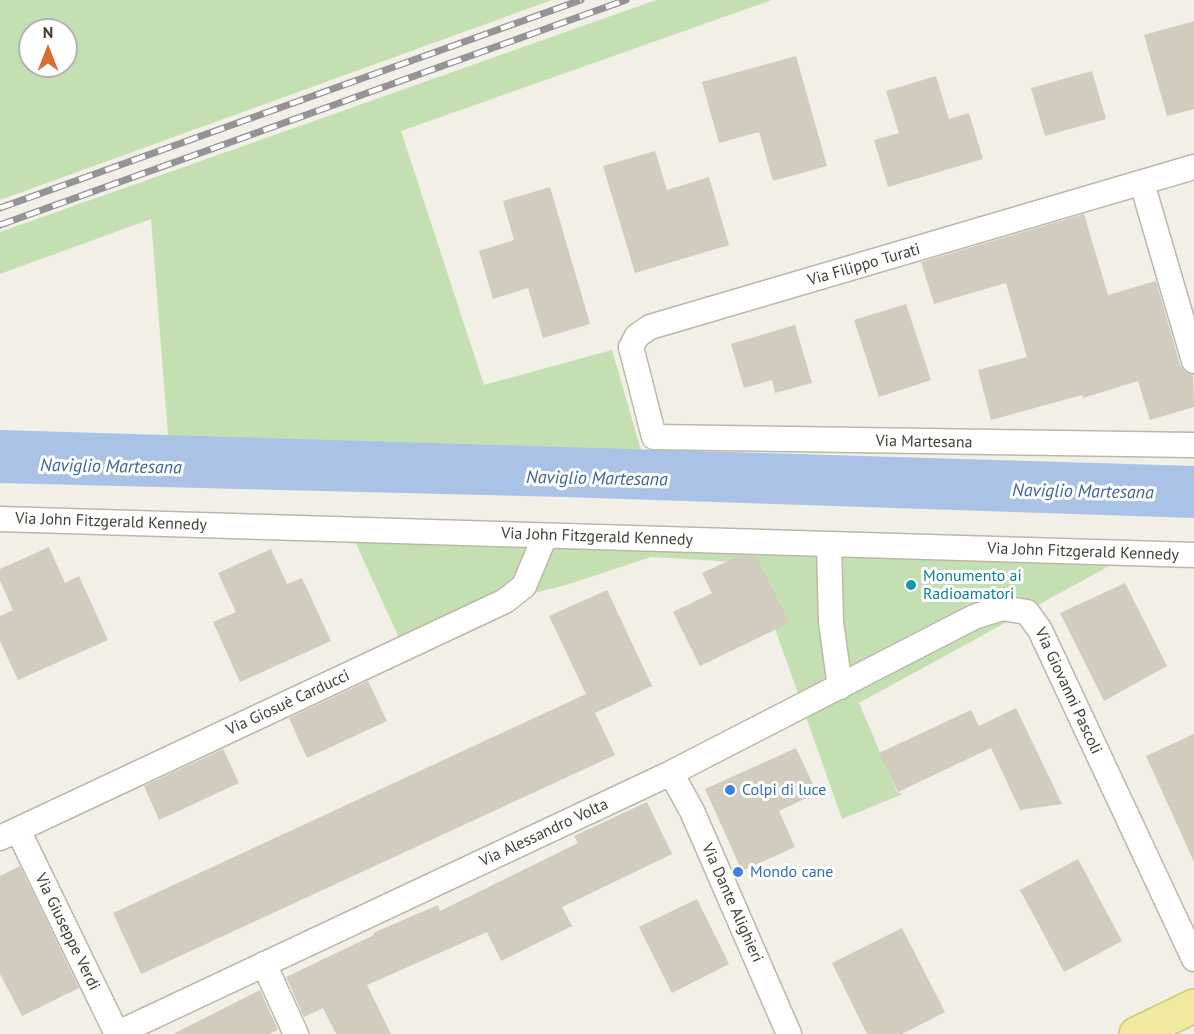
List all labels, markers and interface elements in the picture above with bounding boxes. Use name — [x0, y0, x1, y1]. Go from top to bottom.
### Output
north arrow — [18, 18, 78, 78]
text: N — [43, 22, 53, 42]
street label: Via Filippo Turati — [806, 240, 922, 290]
street label: Via Martesana — [875, 432, 973, 452]
water label: Naviglio Martesana — [40, 455, 182, 479]
water label: Naviglio Martesana — [526, 467, 668, 491]
water label: Naviglio Martesana — [1012, 480, 1154, 504]
street label: Via John Fitzgerald Kennedy — [15, 509, 207, 535]
street label: Via John Fitzgerald Kennedy — [501, 524, 693, 550]
street label: Via John Fitzgerald Kennedy — [987, 539, 1179, 565]
place label: Monumento ai Radioamatori — [923, 566, 1022, 604]
marker: Monumento ai Radioamatori — [904, 578, 918, 592]
street label: Via Giovanni Pascoli — [1030, 625, 1106, 757]
street label: Via Giosuè Carducci — [223, 666, 353, 740]
place label: Colpi di luce — [742, 780, 826, 800]
marker: Colpi di luce — [723, 783, 737, 797]
street label: Via Alessandro Volta — [477, 795, 611, 871]
street label: Via Dante Alighieri — [697, 841, 767, 965]
place label: Mondo cane — [750, 862, 833, 882]
marker: Mondo cane — [731, 865, 745, 879]
street label: Via Giuseppe Verdi — [30, 870, 104, 994]

